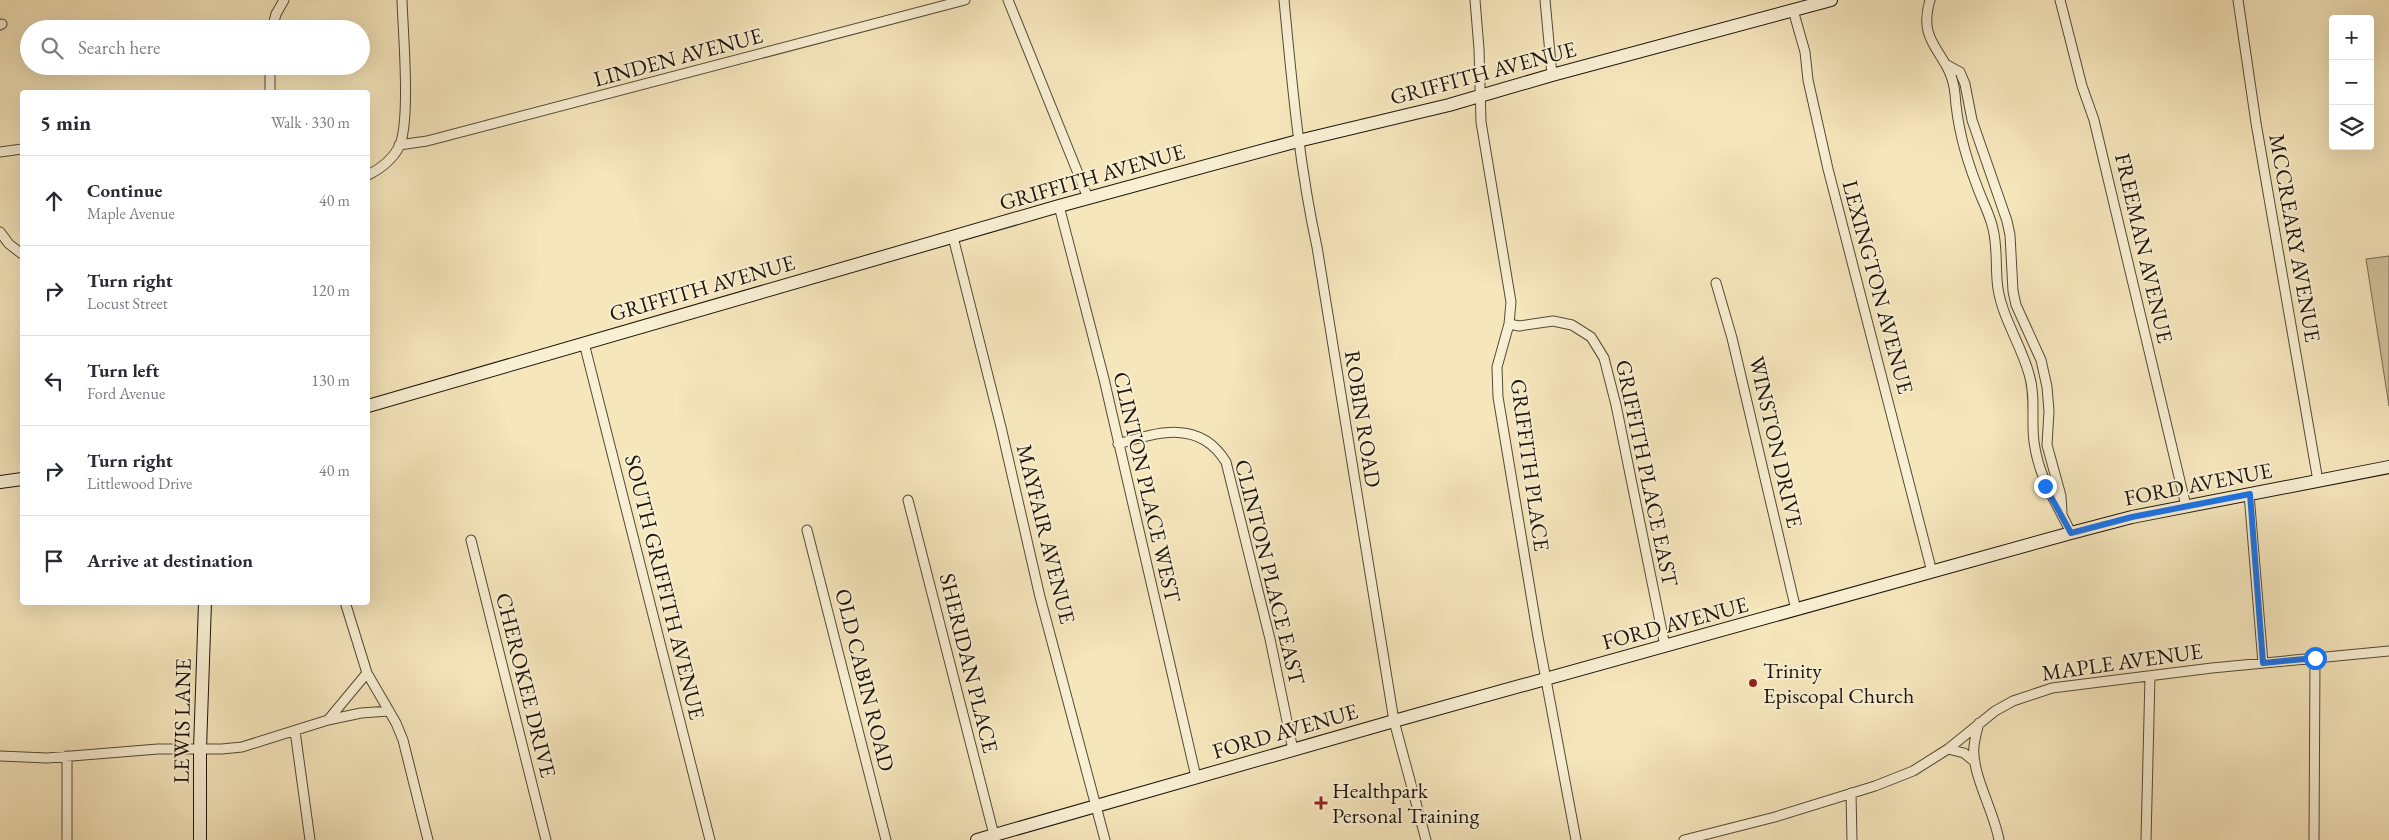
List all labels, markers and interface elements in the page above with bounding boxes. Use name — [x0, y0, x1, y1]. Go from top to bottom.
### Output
map controls — [2329, 15, 2374, 150]
button: + — [2329, 15, 2374, 60]
search box — [20, 20, 370, 75]
street label: LINDEN AVENUE — [590, 20, 766, 94]
icon: search — [38, 34, 66, 62]
street label: GRIFFITH AVENUE — [1387, 34, 1579, 112]
text: Search here — [78, 35, 160, 60]
button: − — [2329, 60, 2374, 105]
button: layers — [2329, 105, 2374, 150]
text: 5 min — [40, 109, 91, 136]
text: Walk · 330 m — [271, 112, 350, 133]
street label: MCCREARY AVENUE — [2262, 132, 2328, 344]
street label: GRIFFITH AVENUE — [996, 137, 1188, 217]
street label: FREEMAN AVENUE — [2108, 150, 2180, 346]
street label: LEXINGTON AVENUE — [1836, 177, 1920, 397]
text: Continue — [87, 178, 162, 203]
icon: ahead — [40, 187, 68, 215]
text: 40 m — [319, 190, 350, 211]
text: Maple Avenue — [87, 203, 175, 224]
street label: GRIFFITH AVENUE — [606, 248, 798, 328]
text: Turn right — [87, 268, 173, 293]
icon: right — [40, 277, 68, 305]
text: 120 m — [311, 280, 350, 301]
text: Locust Street — [87, 293, 168, 314]
street label: ROBIN ROAD — [1338, 348, 1388, 490]
street label: WINSTON DRIVE — [1742, 353, 1810, 531]
street label: GRIFFITH PLACE EAST — [1609, 357, 1685, 589]
text: Turn left — [87, 358, 159, 383]
icon: left — [40, 367, 68, 395]
street label: CLINTON PLACE WEST — [1106, 369, 1188, 605]
text: 130 m — [311, 370, 350, 391]
street label: GRIFFITH PLACE — [1504, 377, 1556, 553]
text: Ford Avenue — [87, 383, 165, 404]
street label: MAYFAIR AVENUE — [1010, 441, 1082, 627]
text: Turn right — [87, 448, 173, 473]
street label: SOUTH GRIFFITH AVENUE — [618, 452, 712, 722]
street label: FORD AVENUE — [2122, 455, 2274, 513]
street label: CLINTON PLACE EAST — [1228, 456, 1312, 688]
icon: right — [40, 457, 68, 485]
text: 40 m — [319, 460, 350, 481]
text: Littlewood Drive — [87, 473, 192, 494]
route end — [2034, 475, 2057, 498]
icon: arrive — [40, 547, 68, 575]
text: Arrive at destination — [87, 548, 253, 573]
street label: SHERIDAN PLACE — [933, 570, 1005, 756]
street label: OLD CABIN ROAD — [828, 586, 902, 774]
street label: CHEROKEE DRIVE — [489, 590, 563, 780]
street label: FORD AVENUE — [1599, 590, 1751, 656]
street label: MAPLE AVENUE — [2040, 636, 2204, 688]
route start — [2304, 647, 2327, 670]
place label: Trinity Episcopal Church — [1763, 656, 1914, 710]
street label: LEWIS LANE — [166, 658, 198, 784]
marker: Trinity Episcopal Church — [1747, 677, 1759, 689]
street label: FORD AVENUE — [1209, 696, 1361, 766]
place label: Healthpark Personal Training — [1332, 776, 1480, 830]
marker: Healthpark Personal Training — [1314, 796, 1328, 810]

